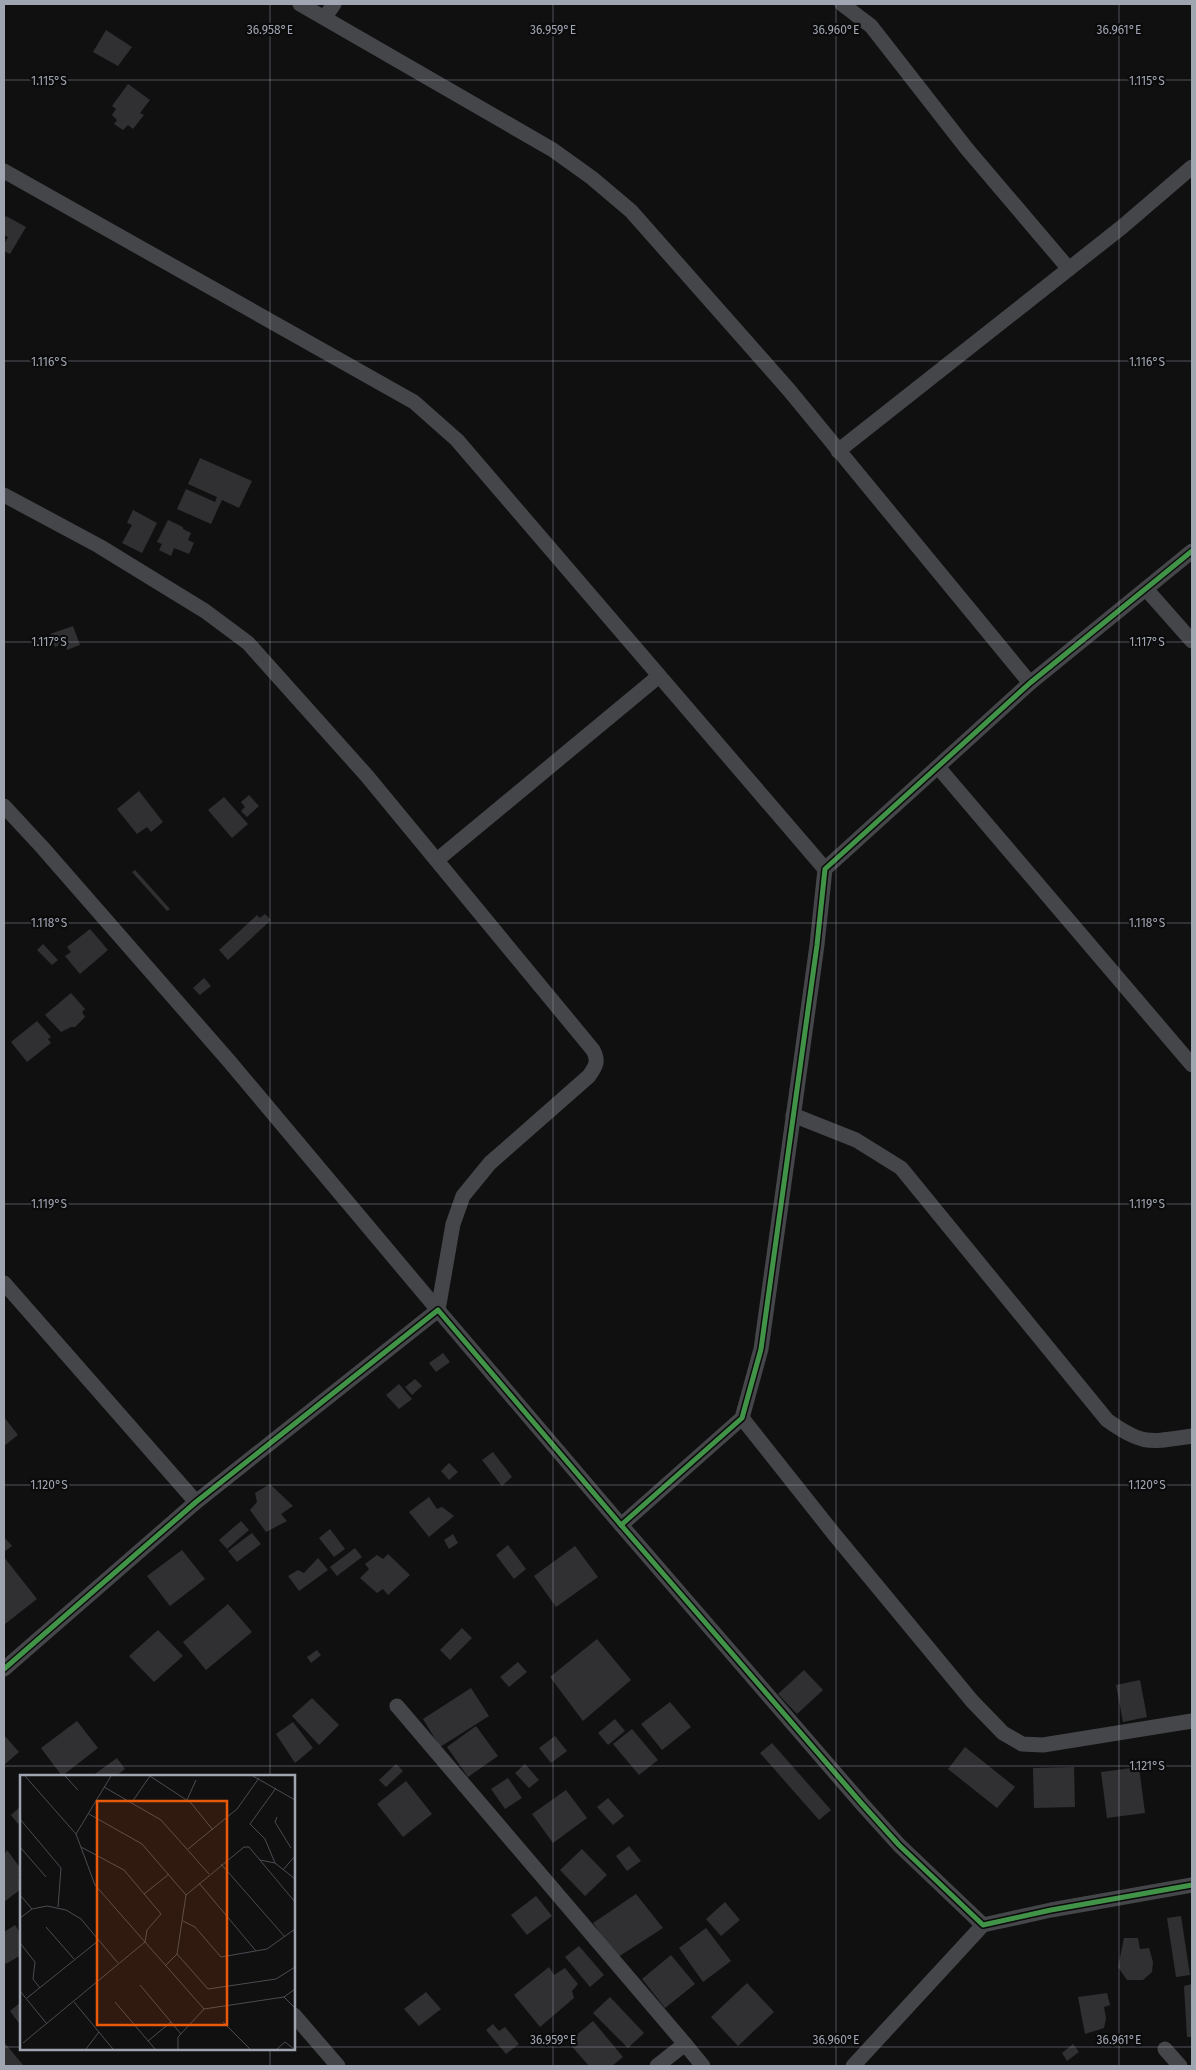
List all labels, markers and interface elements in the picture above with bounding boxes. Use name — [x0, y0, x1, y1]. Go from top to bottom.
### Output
text: 36.958°E — [247, 23, 293, 37]
text: 36.959°E — [530, 23, 576, 37]
text: 36.960°E — [812, 23, 860, 37]
text: 36.961°E — [1097, 23, 1141, 37]
text: 1.115°S — [31, 74, 67, 88]
text: 1.115°S — [1129, 74, 1165, 88]
text: 1.116°S — [31, 355, 68, 369]
text: 1.116°S — [1129, 355, 1166, 369]
text: 1.117°S — [31, 635, 67, 649]
text: 1.117°S — [1129, 635, 1165, 649]
text: 1.118°S — [31, 916, 68, 930]
text: 1.118°S — [1129, 916, 1166, 930]
text: 1.119°S — [31, 1197, 68, 1211]
text: 1.119°S — [1129, 1197, 1166, 1211]
text: 1.120°S — [30, 1478, 68, 1492]
text: 1.120°S — [1128, 1478, 1166, 1492]
text: 1.121°S — [1129, 1759, 1165, 1773]
inset map — [20, 1775, 295, 2050]
text: 36.959°E — [530, 2033, 576, 2047]
text: 36.960°E — [812, 2033, 860, 2047]
text: 36.961°E — [1097, 2033, 1141, 2047]

